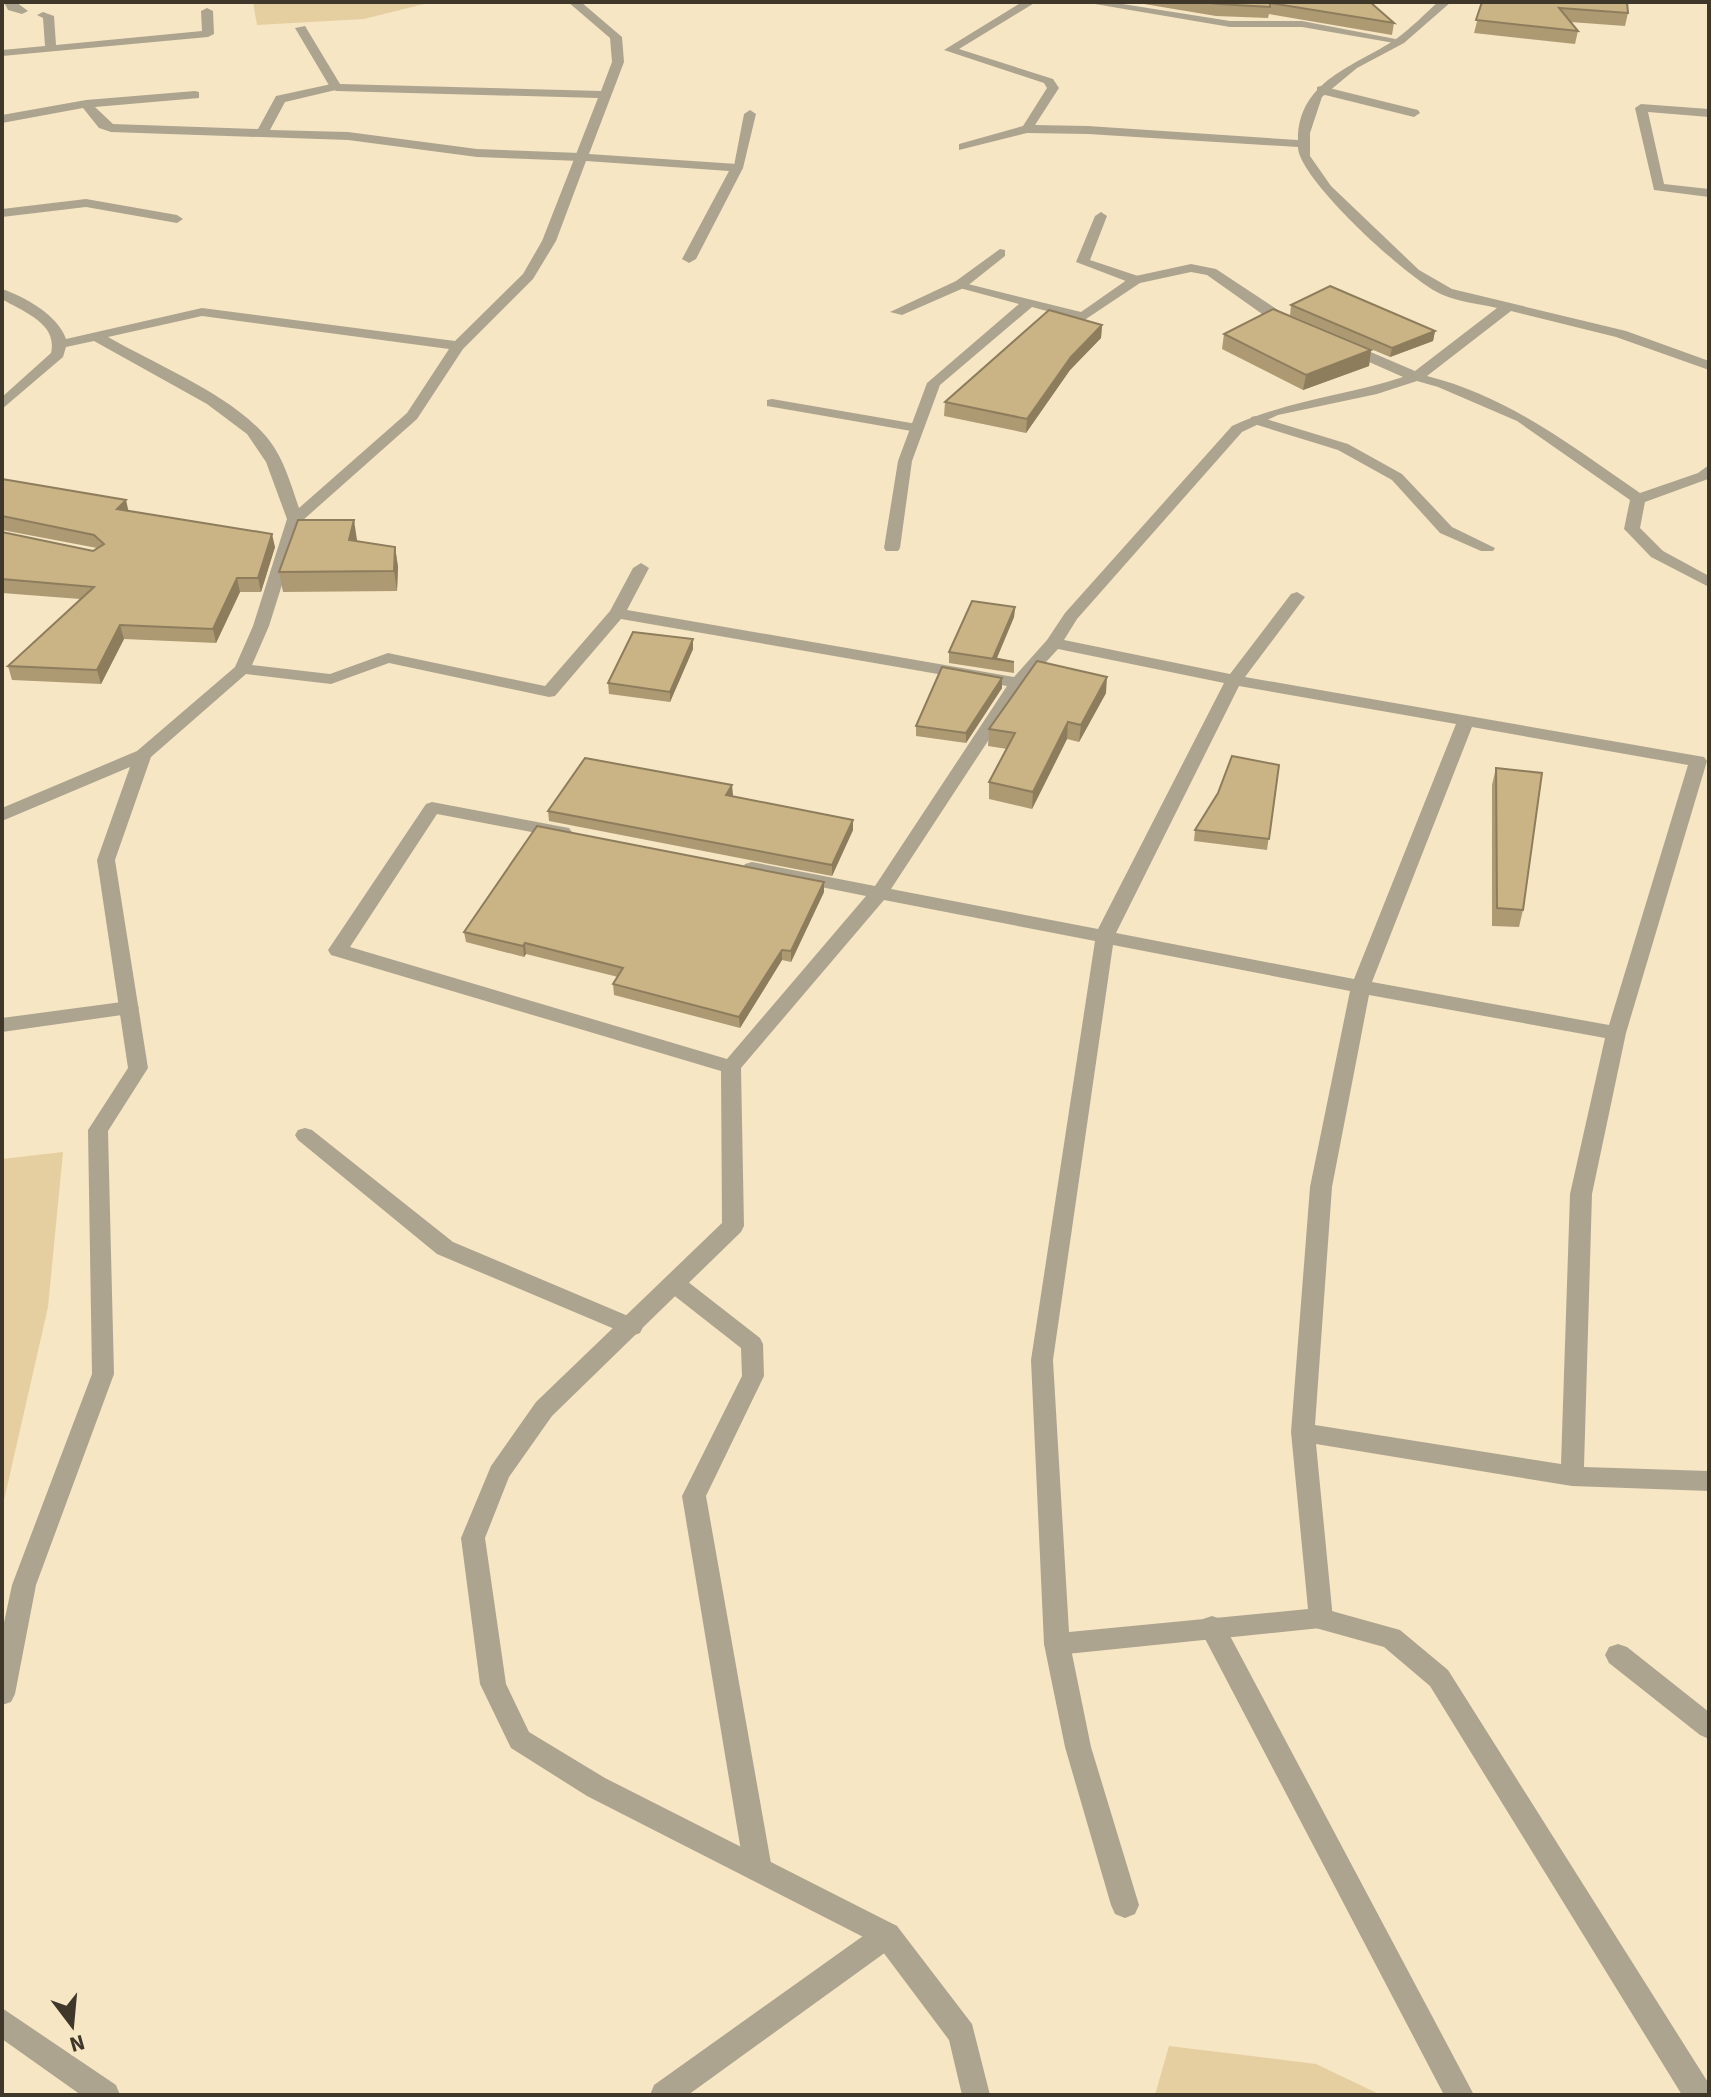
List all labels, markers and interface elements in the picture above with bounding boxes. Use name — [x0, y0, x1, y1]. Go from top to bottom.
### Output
north arrow — [32, 1985, 112, 2065]
text: N — [66, 2026, 89, 2061]

